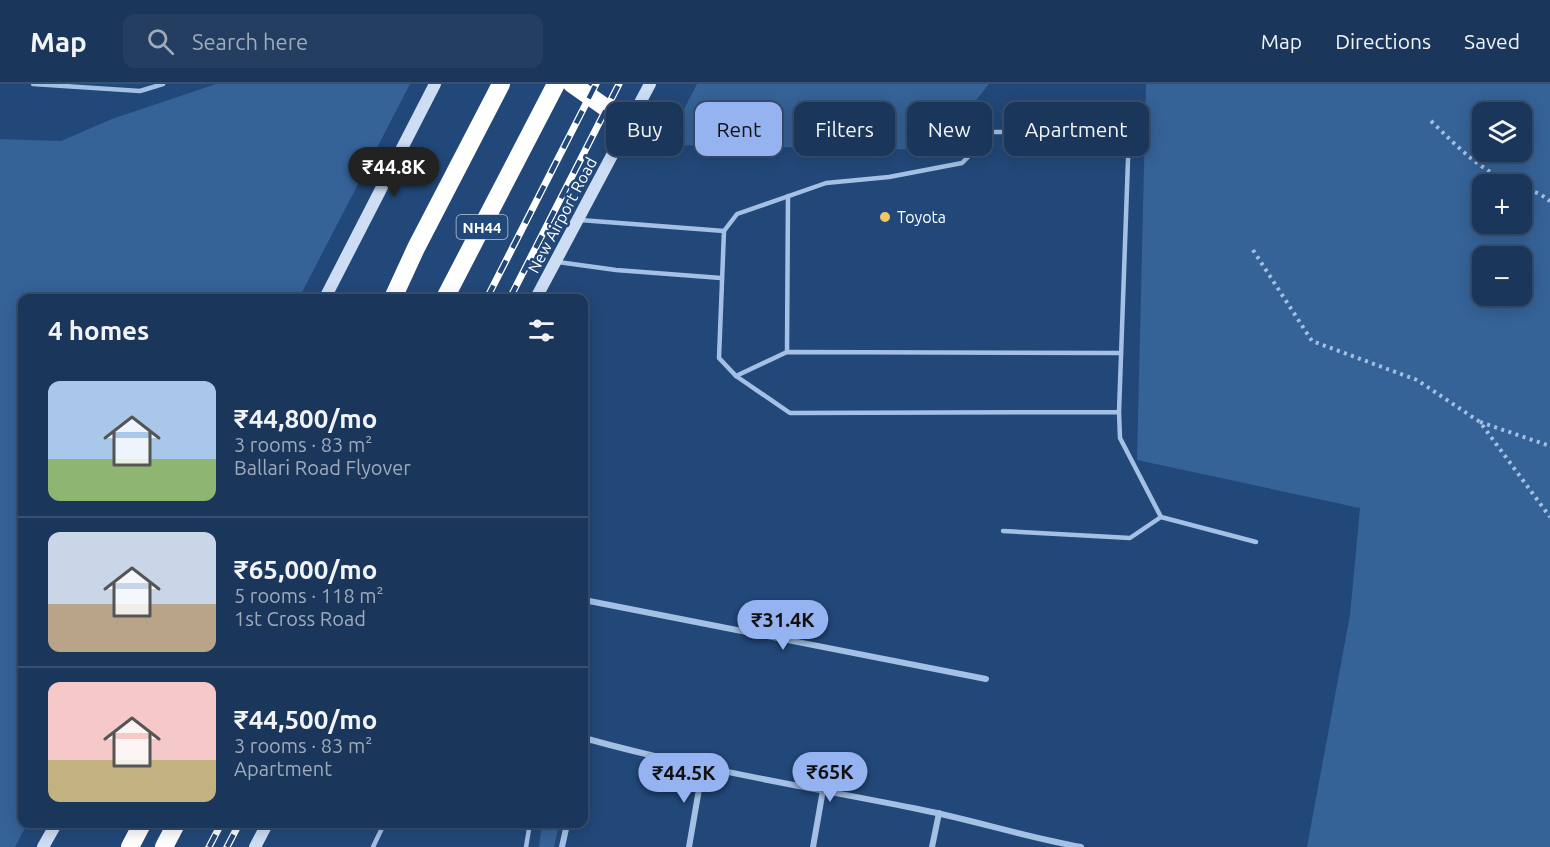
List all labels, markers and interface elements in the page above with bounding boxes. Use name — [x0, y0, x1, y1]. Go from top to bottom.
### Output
search box — [123, 14, 543, 68]
icon: search — [144, 25, 177, 58]
text: Map — [30, 26, 87, 57]
text: Search here — [192, 29, 308, 54]
text: Map — [1261, 29, 1302, 53]
text: Directions — [1335, 29, 1431, 53]
text: Saved — [1464, 29, 1520, 53]
chip: Buy — [606, 102, 683, 156]
chip: Rent — [695, 102, 782, 156]
chip: Filters — [794, 102, 895, 156]
chip: New — [907, 102, 992, 156]
chip: Apartment — [1004, 102, 1149, 156]
map controls — [1472, 102, 1532, 306]
button: layers — [1472, 102, 1532, 162]
pin: ₹44.8K — [345, 147, 443, 198]
street label: New Airport Road — [524, 154, 600, 276]
text: ₹44.8K — [362, 155, 426, 178]
button: + — [1472, 174, 1532, 234]
place label: Toyota — [897, 208, 946, 226]
marker: Toyota — [878, 210, 892, 224]
road number: NH44 — [456, 215, 508, 239]
button: − — [1472, 246, 1532, 306]
icon: filters — [525, 314, 558, 347]
text: 4 homes — [48, 316, 149, 345]
text: ₹44,800/mo — [234, 404, 377, 433]
icon: home — [96, 405, 168, 477]
text: 3 rooms · 83 m² — [234, 433, 372, 456]
text: Ballari Road Flyover — [234, 456, 411, 479]
text: ₹65,000/mo — [234, 555, 377, 584]
icon: home — [96, 556, 168, 628]
text: 5 rooms · 118 m² — [234, 584, 384, 607]
pin: ₹31.4K — [734, 600, 832, 651]
text: 1st Cross Road — [234, 607, 366, 630]
text: ₹31.4K — [751, 608, 815, 631]
text: ₹44,500/mo — [234, 705, 377, 734]
icon: home — [96, 706, 168, 778]
text: 3 rooms · 83 m² — [234, 734, 372, 757]
pin: ₹65K — [794, 752, 866, 803]
pin: ₹44.5K — [635, 753, 733, 804]
text: Apartment — [234, 757, 332, 780]
text: ₹65K — [806, 760, 854, 783]
text: ₹44.5K — [652, 761, 716, 784]

